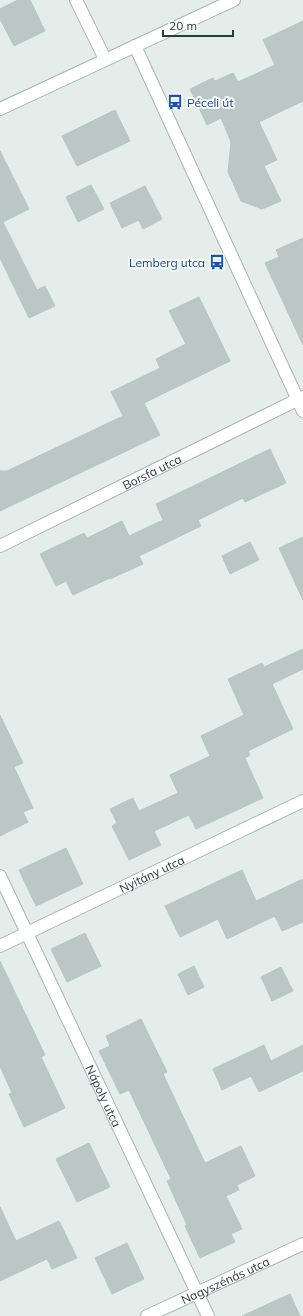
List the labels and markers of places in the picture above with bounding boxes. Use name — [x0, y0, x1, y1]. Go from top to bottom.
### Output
bus stop icon: Péceli út — [166, 93, 184, 111]
place label: Péceli út — [187, 95, 233, 110]
bus stop icon: Lemberg utca — [208, 253, 226, 271]
place label: Lemberg utca — [129, 255, 205, 270]

